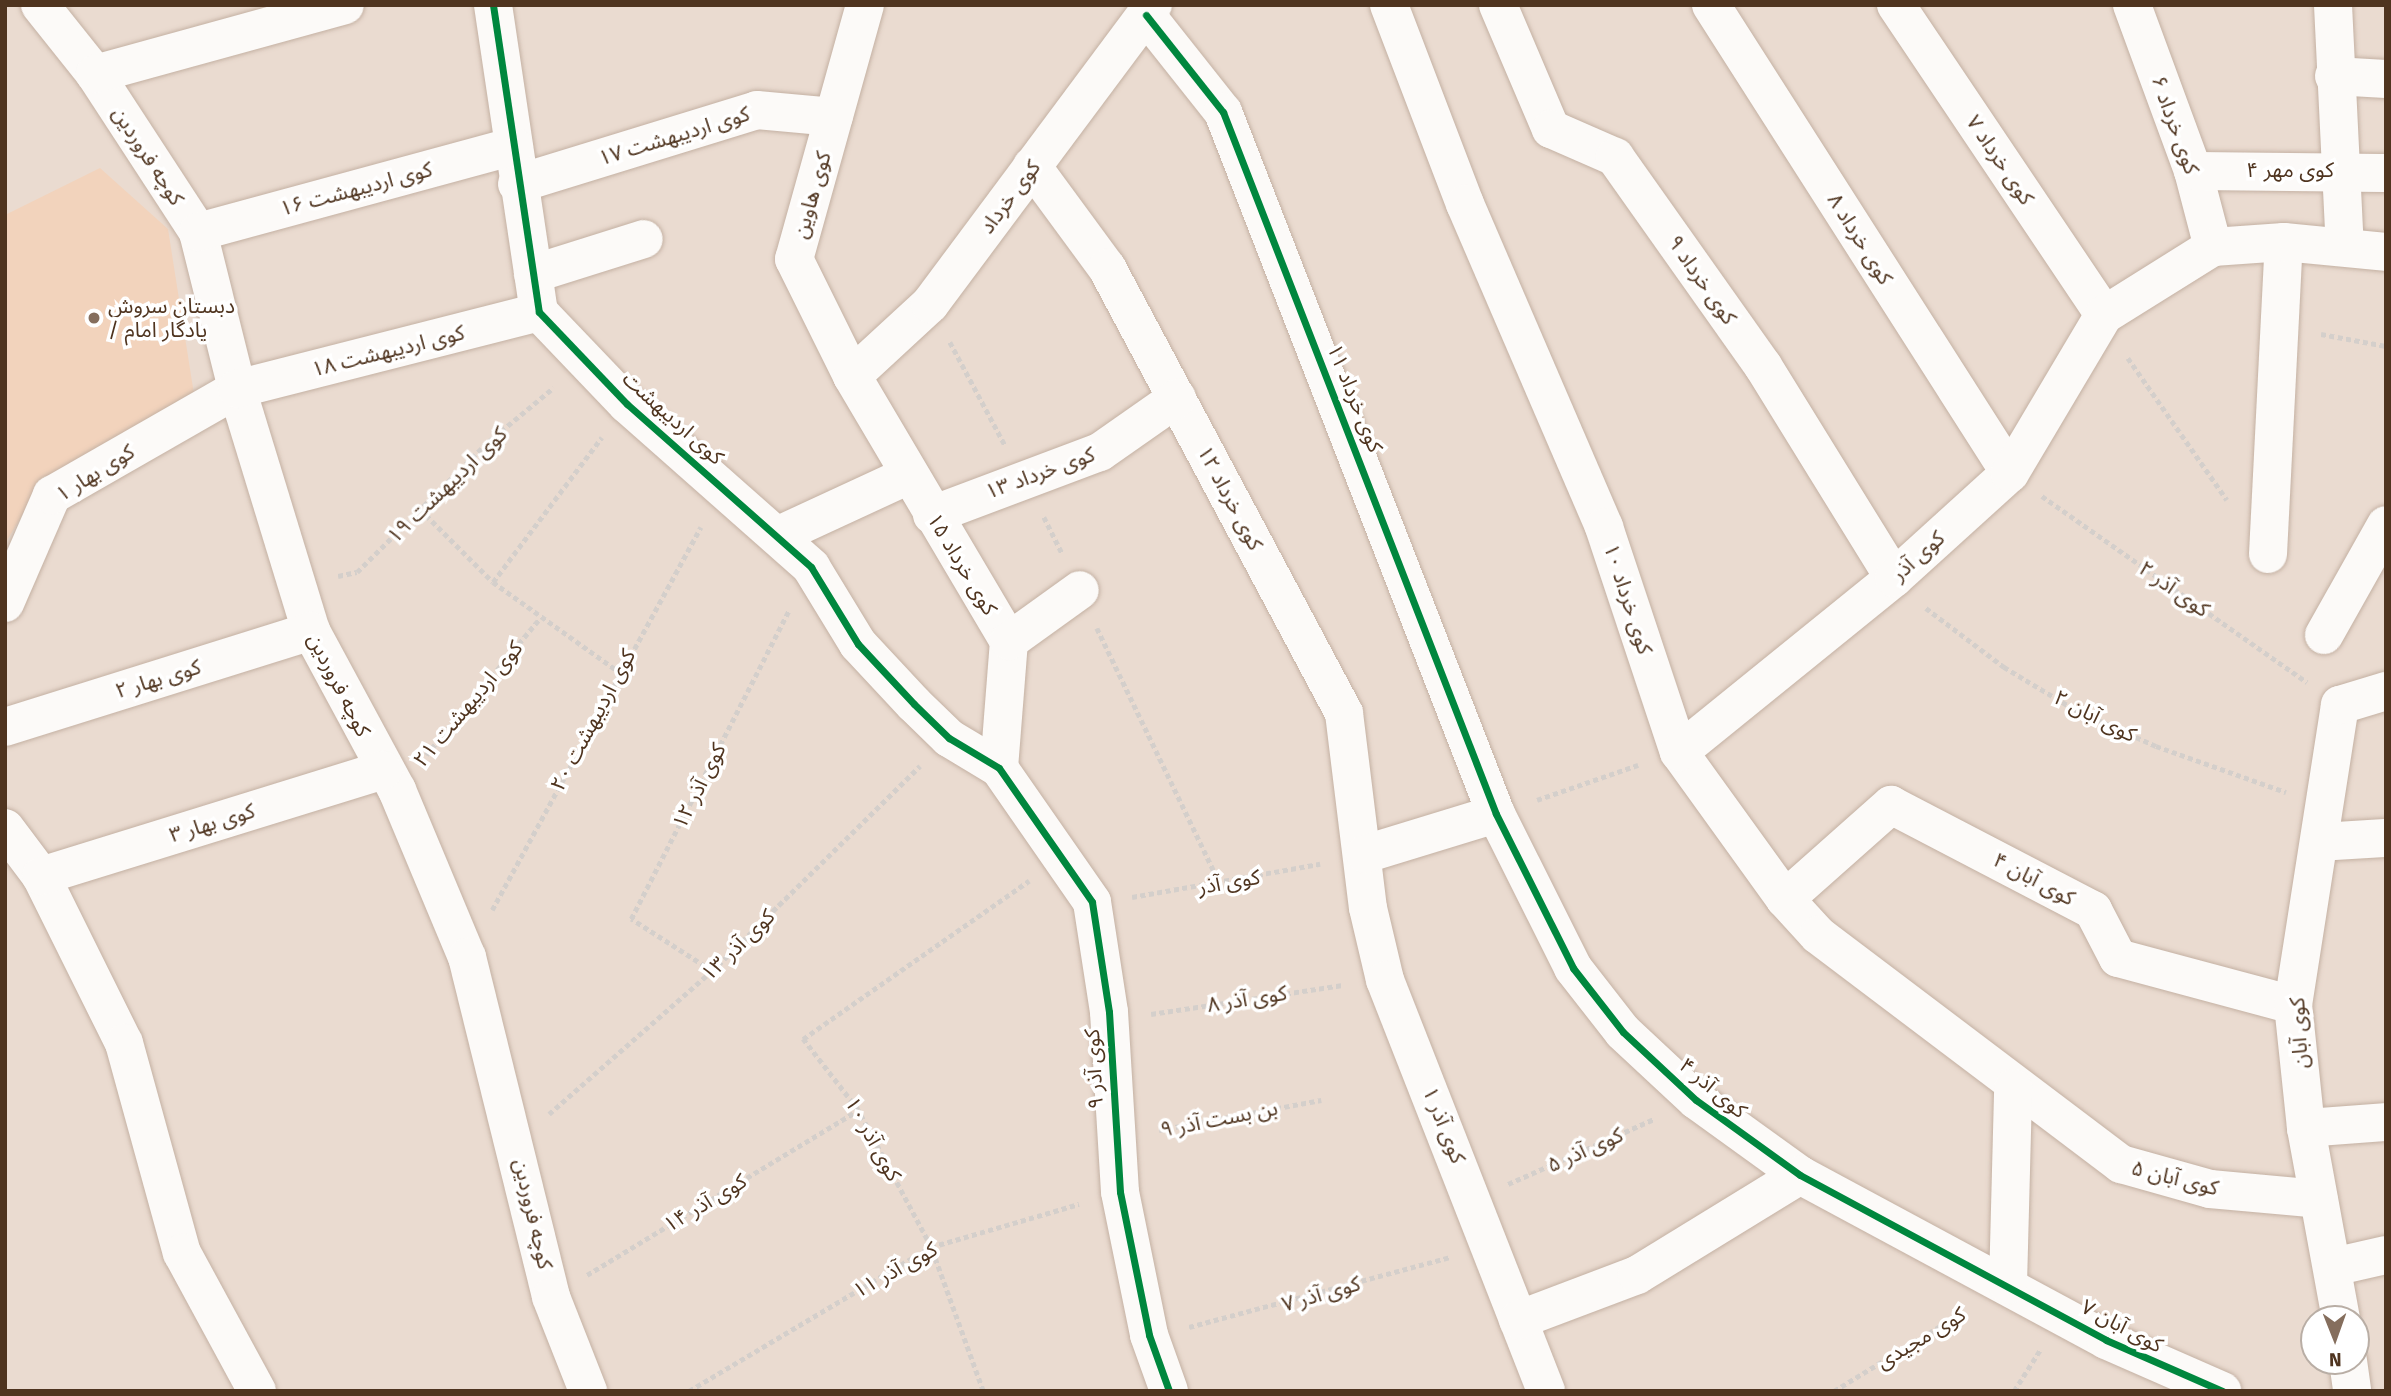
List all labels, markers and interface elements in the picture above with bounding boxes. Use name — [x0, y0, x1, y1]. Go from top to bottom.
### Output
street label: کوی خرداد ۶ — [2146, 72, 2204, 178]
street label: کوی اردیبهشت ۱۷ — [595, 101, 753, 171]
street label: کوچه فروردین — [107, 102, 189, 210]
street label: کوی خرداد ۷ — [1961, 110, 2039, 210]
street label: کوی هاوین — [788, 149, 836, 241]
street label: کوی خرداد — [974, 155, 1046, 239]
street label: کوی اردیبهشت ۱۶ — [277, 157, 435, 221]
street label: کوی مهر ۴ — [2246, 157, 2334, 183]
street label: کوی خرداد ۸ — [1822, 189, 1898, 289]
street label: کوی خرداد ۹ — [1662, 231, 1742, 329]
place label: دبستان سروش / یادگار امام — [108, 293, 235, 343]
marker: دبستان سروش / یادگار امام — [86, 310, 102, 326]
street label: کوی اردیبهشت ۱۸ — [309, 320, 467, 382]
street label: کوی خرداد ۱۱ — [1322, 340, 1388, 456]
street label: کوی اردیبهشت — [617, 366, 729, 470]
street label: کوی اردیبهشت ۱۹ — [382, 422, 512, 548]
street label: کوی بهار ۱ — [51, 439, 139, 507]
street label: کوی خرداد ۱۲ — [1192, 441, 1268, 555]
street label: کوی خرداد ۱۳ — [982, 442, 1098, 504]
street label: کوی خرداد ۱۵ — [922, 508, 1002, 620]
street label: کوی آذر — [1886, 526, 1950, 586]
street label: کوی خرداد ۱۰ — [1598, 541, 1658, 657]
street label: کوی آذر ۲ — [2134, 556, 2214, 622]
street label: کوچه فروردین — [302, 629, 376, 741]
street label: کوی اردیبهشت ۲۱ — [408, 636, 528, 772]
street label: کوی اردیبهشت ۲۰ — [545, 645, 641, 795]
street label: کوی بهار ۲ — [112, 654, 204, 704]
street label: کوی آبان ۲ — [2050, 685, 2140, 747]
street label: کوی آذر ۱۲ — [667, 739, 731, 833]
street label: کوی بهار ۳ — [166, 798, 258, 848]
street label: کوی آبان ۴ — [1989, 847, 2079, 911]
street label: کوی آذر — [1196, 864, 1262, 900]
street label: کوی آذر ۱۳ — [696, 904, 780, 986]
street label: کوی آذر ۸ — [1205, 980, 1289, 1018]
street label: کوی آبان — [2285, 997, 2313, 1069]
street label: کوی آذر ۹ — [1079, 1028, 1109, 1110]
street label: کوی آذر ۴ — [1674, 1053, 1752, 1123]
street label: کوی آذر ۱ — [1417, 1083, 1471, 1167]
street label: کوی آذر ۱۰ — [840, 1093, 906, 1185]
street label: بن بست آذر ۹ — [1158, 1095, 1280, 1143]
street label: کوی آذر ۵ — [1543, 1122, 1627, 1178]
street label: کوی آبان ۵ — [2129, 1155, 2221, 1201]
street label: کوچه فروردین — [508, 1156, 558, 1272]
street label: کوی آذر ۱۴ — [659, 1168, 751, 1238]
street label: کوی آذر ۱۱ — [849, 1237, 941, 1303]
street label: کوی آذر ۷ — [1279, 1271, 1363, 1317]
street label: کوی آبان ۷ — [2077, 1294, 2167, 1358]
street label: کوی مجیدی — [1872, 1302, 1970, 1374]
north arrow — [2300, 1305, 2370, 1375]
text: N — [2329, 1348, 2342, 1371]

